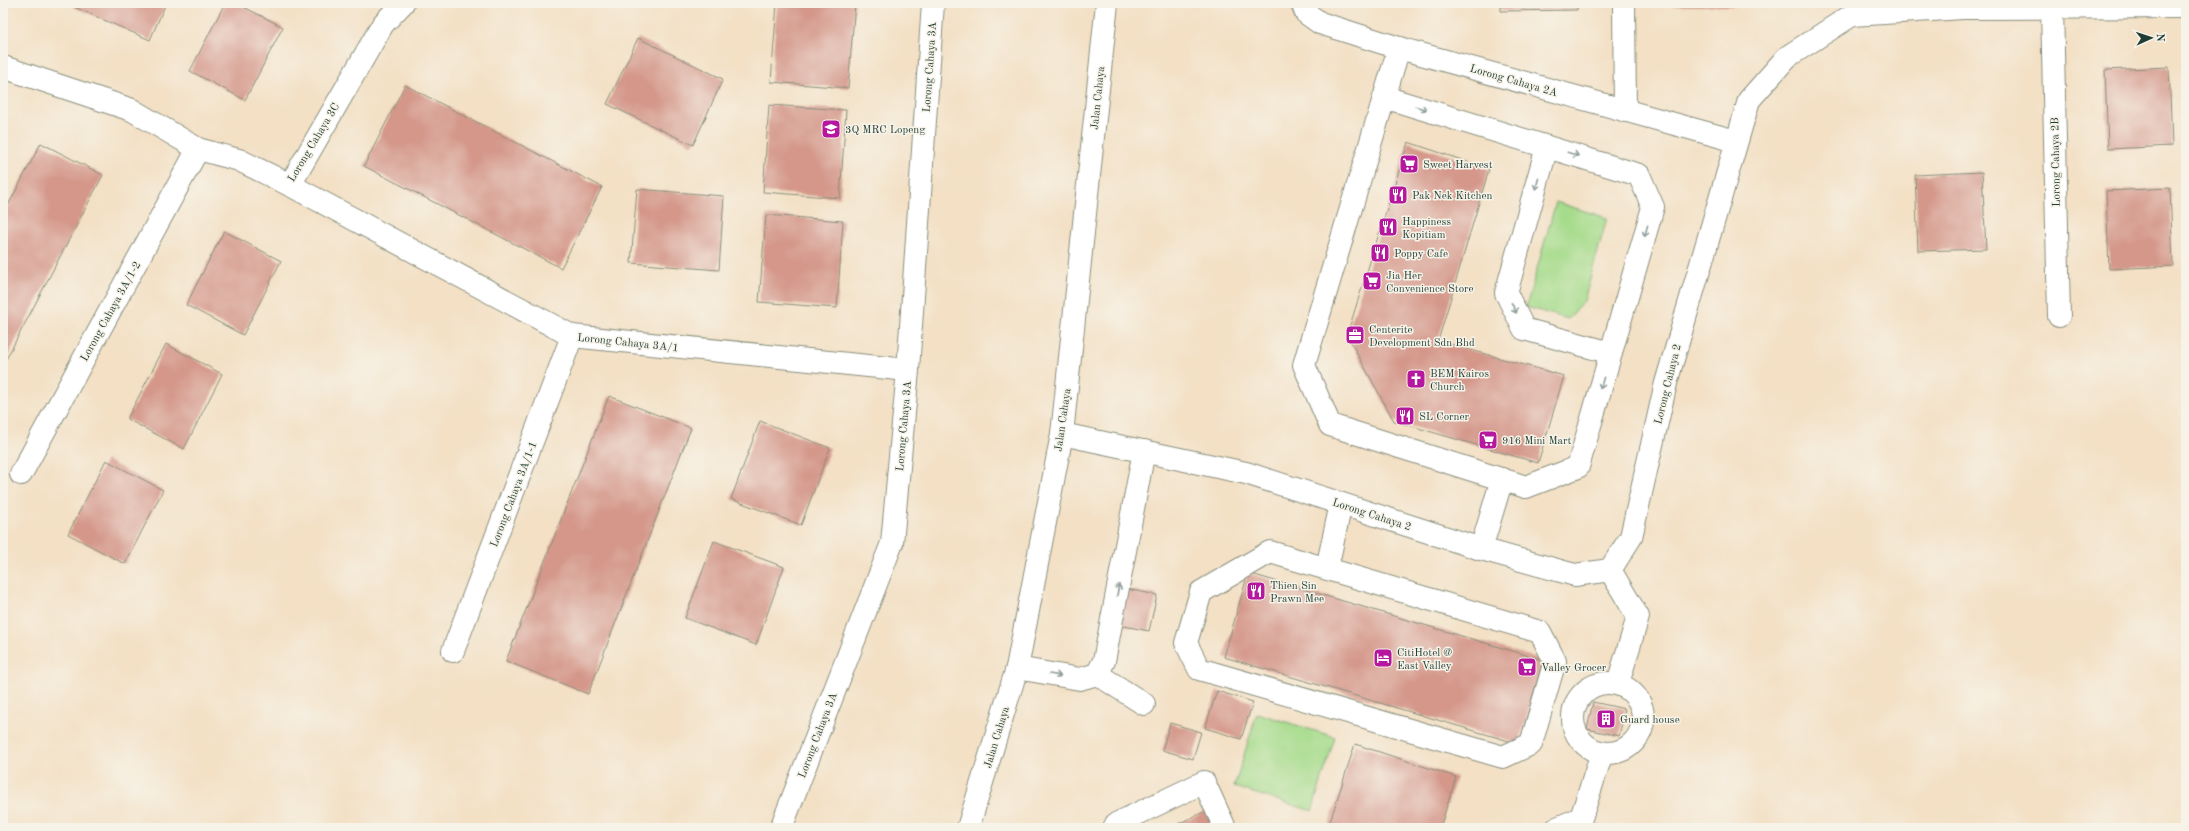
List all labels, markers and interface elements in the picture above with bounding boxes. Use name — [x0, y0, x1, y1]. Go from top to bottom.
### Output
north arrow — [2131, 18, 2171, 58]
street label: Lorong Cahaya 3A — [922, 21, 939, 113]
text: N — [2154, 33, 2165, 43]
street label: Lorong Cahaya 2A — [1469, 64, 1559, 99]
street label: Jalan Cahaya — [1090, 65, 1107, 130]
street label: Lorong Cahaya 3C — [287, 102, 342, 184]
one-way arrow — [1415, 105, 1427, 113]
street label: Lorong Cahaya 2B — [2050, 117, 2063, 207]
school or university icon: 3Q MRC Lopeng — [820, 118, 842, 140]
place label: 3Q MRC Lopeng — [845, 125, 925, 136]
one-way arrow — [1566, 151, 1579, 158]
supermarket icon: Sweet Harvest — [1398, 153, 1420, 175]
place label: Sweet Harvest — [1423, 160, 1493, 171]
one-way arrow — [1532, 177, 1540, 190]
restaurant icon: Pak Nek Kitchen — [1387, 184, 1409, 206]
place label: Pak Nek Kitchen — [1412, 191, 1493, 202]
restaurant icon: Happiness Kopitiam — [1377, 216, 1399, 238]
place label: Happiness Kopitiam — [1402, 217, 1451, 241]
one-way arrow — [1642, 225, 1649, 238]
restaurant icon: Poppy Cafe — [1369, 242, 1391, 264]
place label: Poppy Cafe — [1394, 249, 1448, 260]
street label: Lorong Cahaya 3A/1-2 — [79, 260, 143, 364]
supermarket icon: Jia Her Convenience Store — [1361, 270, 1383, 292]
place label: Jia Her Convenience Store — [1386, 271, 1474, 295]
one-way arrow — [1511, 302, 1518, 314]
office icon: Centerite Development Sdn Bhd — [1344, 324, 1366, 346]
place label: Centerite Development Sdn Bhd — [1369, 325, 1475, 349]
street label: Lorong Cahaya 3A/1 — [577, 333, 679, 354]
street label: Lorong Cahaya 2 — [1653, 343, 1684, 426]
church icon: BEM Kairos Church — [1405, 368, 1427, 390]
place label: BEM Kairos Church — [1430, 369, 1489, 393]
one-way arrow — [1598, 376, 1605, 389]
street label: Lorong Cahaya 3A — [895, 380, 914, 472]
street label: Jalan Cahaya — [1054, 387, 1073, 453]
restaurant icon: SL Corner — [1394, 405, 1416, 427]
place label: SL Corner — [1419, 412, 1470, 423]
supermarket icon: 916 Mini Mart — [1477, 429, 1499, 451]
place label: 916 Mini Mart — [1502, 436, 1572, 447]
street label: Lorong Cahaya 3A/1-1 — [489, 440, 540, 549]
street label: Lorong Cahaya 2 — [1331, 497, 1412, 533]
restaurant icon: Thien Sin Prawn Mee — [1245, 580, 1267, 602]
place label: Thien Sin Prawn Mee — [1270, 581, 1324, 605]
one-way arrow — [1114, 584, 1122, 597]
hotel icon: CitiHotel @ East Valley — [1372, 647, 1394, 669]
place label: CitiHotel @ East Valley — [1397, 648, 1452, 672]
supermarket icon: Valley Grocer — [1516, 656, 1538, 678]
place label: Valley Grocer — [1541, 663, 1607, 674]
one-way arrow — [1048, 671, 1061, 679]
street label: Lorong Cahaya 3A — [797, 691, 840, 780]
street label: Jalan Cahaya — [983, 705, 1012, 770]
building icon: Guard house — [1595, 708, 1617, 730]
place label: Guard house — [1620, 715, 1680, 726]

